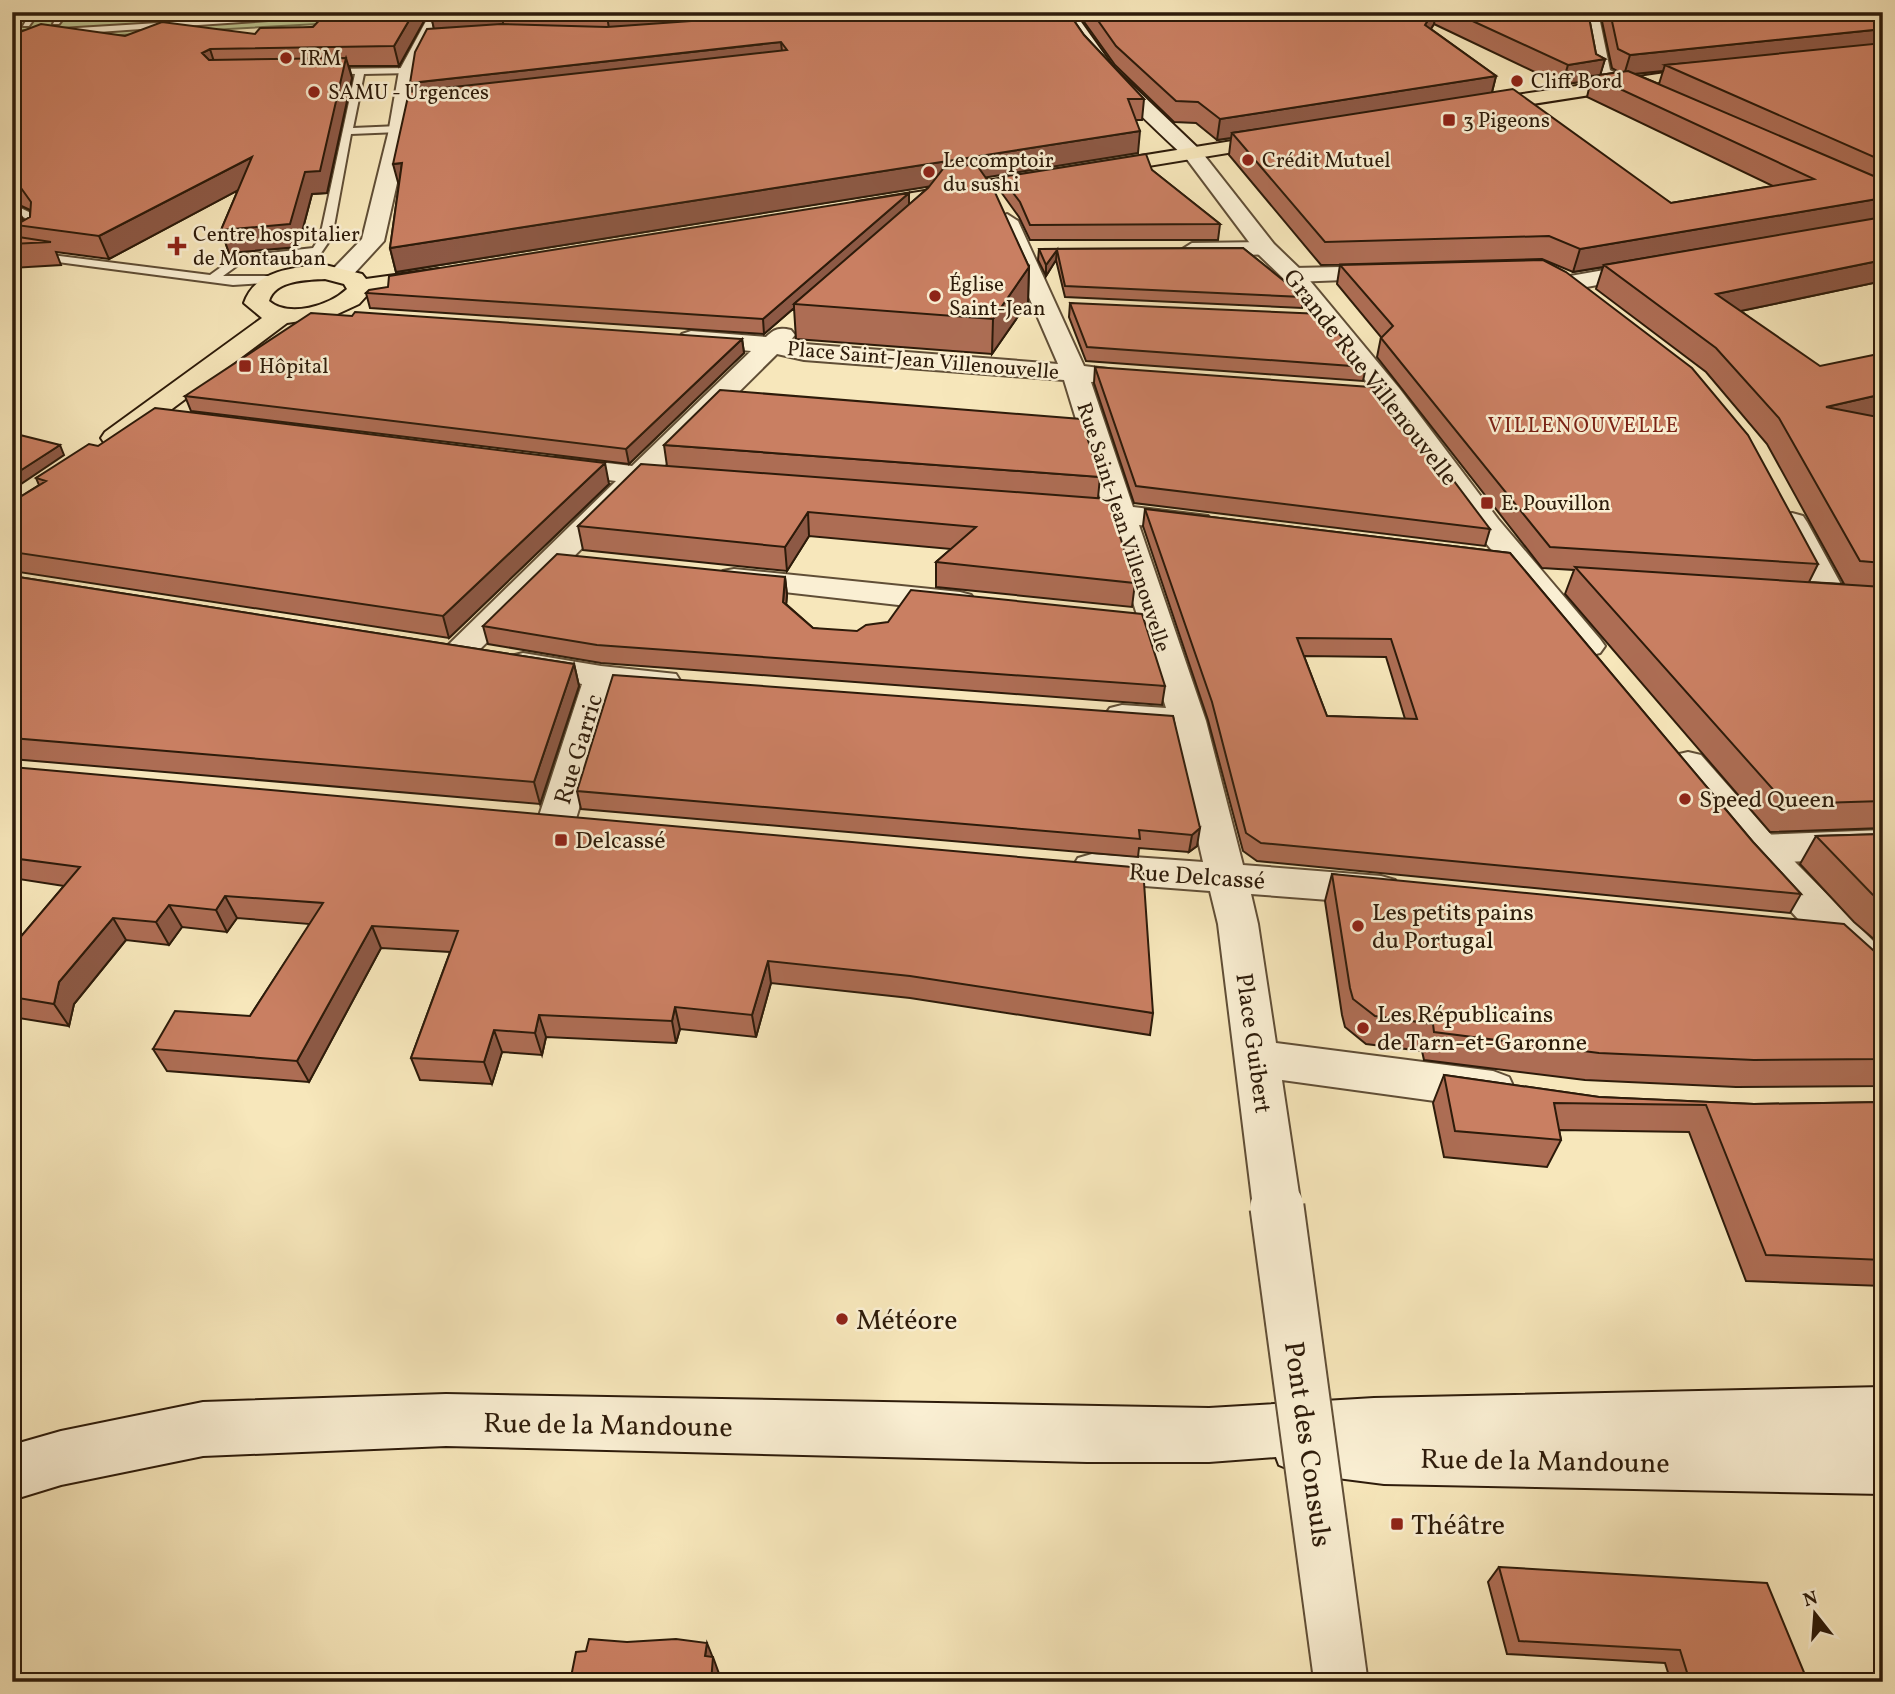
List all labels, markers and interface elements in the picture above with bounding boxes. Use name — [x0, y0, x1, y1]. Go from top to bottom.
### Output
place label: IRM — [300, 45, 341, 74]
marker: IRM — [278, 50, 294, 66]
place label: Cliff Bord — [1531, 68, 1622, 97]
marker: Cliff Bord — [1509, 73, 1525, 89]
place label: SAMU - Urgences — [328, 79, 489, 108]
marker: SAMU - Urgences — [306, 84, 322, 100]
place label: 3 Pigeons — [1463, 107, 1550, 136]
marker: 3 Pigeons — [1441, 112, 1457, 128]
place label: Le comptoir du sushi — [943, 147, 1054, 200]
place label: Crédit Mutuel — [1262, 147, 1391, 176]
marker: Crédit Mutuel — [1240, 152, 1256, 168]
marker: Le comptoir du sushi — [921, 164, 937, 180]
place label: Centre hospitalier de Montauban — [193, 221, 360, 274]
marker: Centre hospitalier de Montauban — [167, 236, 187, 256]
street label: Grande Rue Villenouvelle — [1274, 263, 1465, 494]
place label: Église Saint-Jean — [949, 271, 1046, 324]
marker: Église Saint-Jean — [927, 288, 943, 304]
street label: Place Saint-Jean Villenouvelle — [786, 335, 1060, 388]
place label: Hôpital — [259, 353, 328, 382]
marker: Hôpital — [237, 358, 253, 374]
street label: Rue Saint-Jean Villenouvelle — [1068, 399, 1177, 656]
district label: VILLENOUVELLE — [1488, 412, 1680, 441]
place label: E. Pouvillon — [1501, 490, 1611, 519]
marker: E. Pouvillon — [1479, 495, 1495, 511]
street label: Rue Garric — [547, 690, 613, 809]
place label: Speed Queen — [1699, 784, 1835, 818]
marker: Speed Queen — [1677, 791, 1693, 807]
place label: Delcassé — [575, 825, 666, 859]
marker: Delcassé — [553, 832, 569, 848]
street label: Rue Delcassé — [1127, 856, 1266, 900]
place label: Les petits pains du Portugal — [1372, 897, 1534, 959]
marker: Les petits pains du Portugal — [1350, 918, 1366, 934]
street label: Place Guibert — [1225, 971, 1279, 1116]
place label: Les Républicains de Tarn-et-Garonne — [1377, 999, 1587, 1061]
marker: Les Républicains de Tarn-et-Garonne — [1355, 1020, 1371, 1036]
place label: Météore — [856, 1302, 958, 1341]
marker: Météore — [834, 1311, 850, 1327]
street label: Pont des Consuls — [1273, 1339, 1340, 1550]
street label: Rue de la Mandoune — [483, 1405, 733, 1448]
street label: Rue de la Mandoune — [1420, 1441, 1670, 1484]
place label: Théâtre — [1411, 1507, 1505, 1546]
marker: Théâtre — [1389, 1516, 1405, 1532]
north arrow — [1780, 1578, 1850, 1648]
text: N — [1800, 1585, 1821, 1614]

